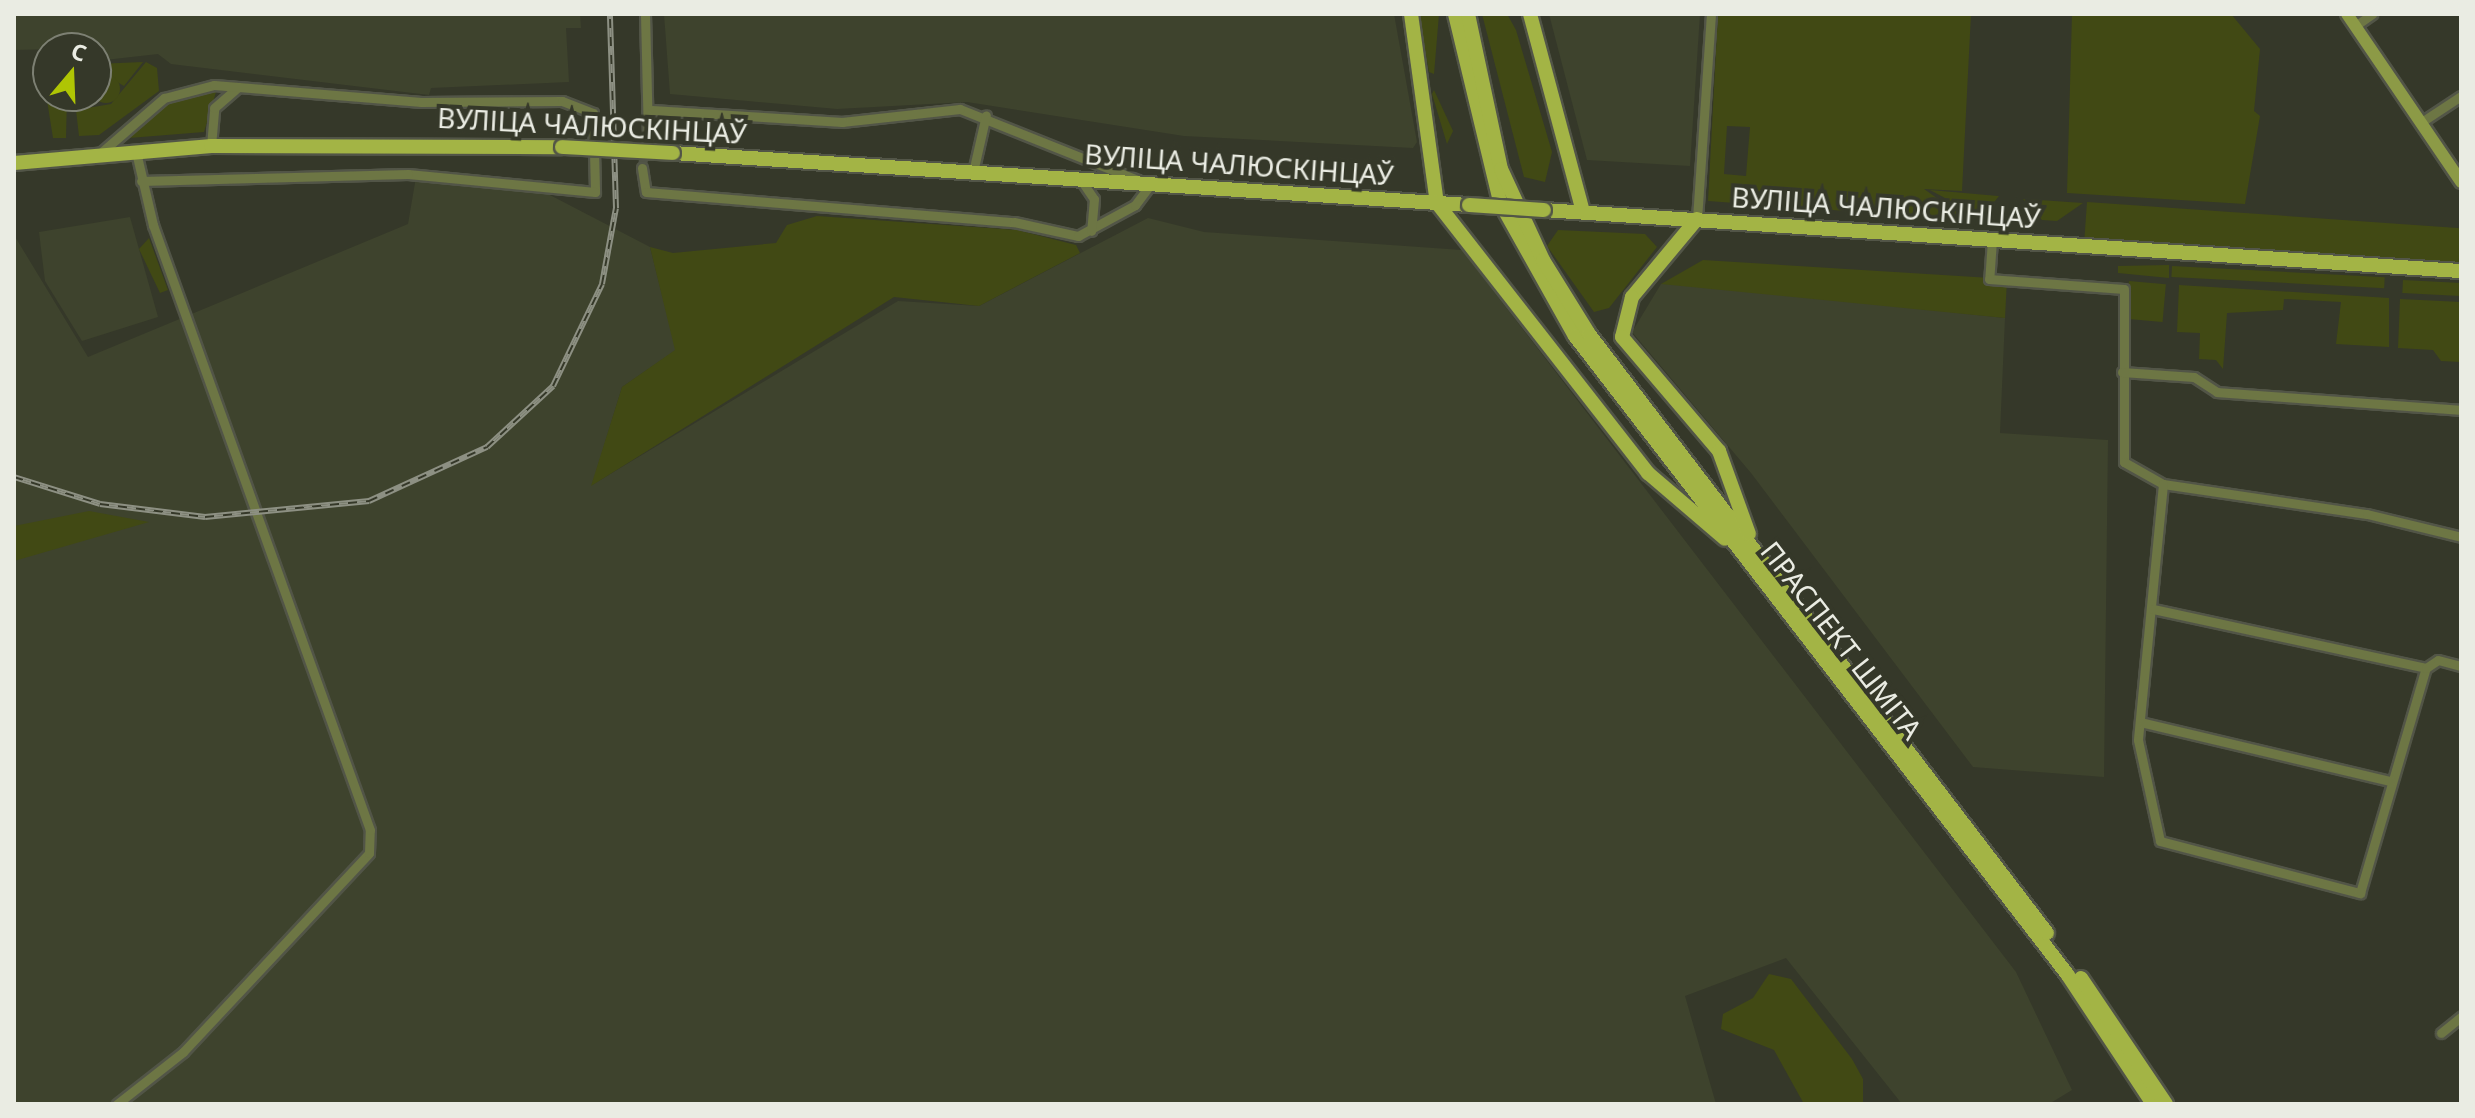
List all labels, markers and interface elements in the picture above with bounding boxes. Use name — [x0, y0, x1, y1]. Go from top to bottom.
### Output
north arrow — [32, 32, 112, 112]
text: С — [68, 35, 91, 68]
street label: ВУЛІЦА ЧАЛЮСКІНЦАЎ — [436, 100, 748, 150]
street label: ВУЛІЦА ЧАЛЮСКІНЦАЎ — [1083, 136, 1395, 192]
street label: ВУЛІЦА ЧАЛЮСКІНЦАЎ — [1730, 179, 2042, 235]
street label: ПРАСПЕКТ ШМІТА — [1754, 534, 1930, 746]

